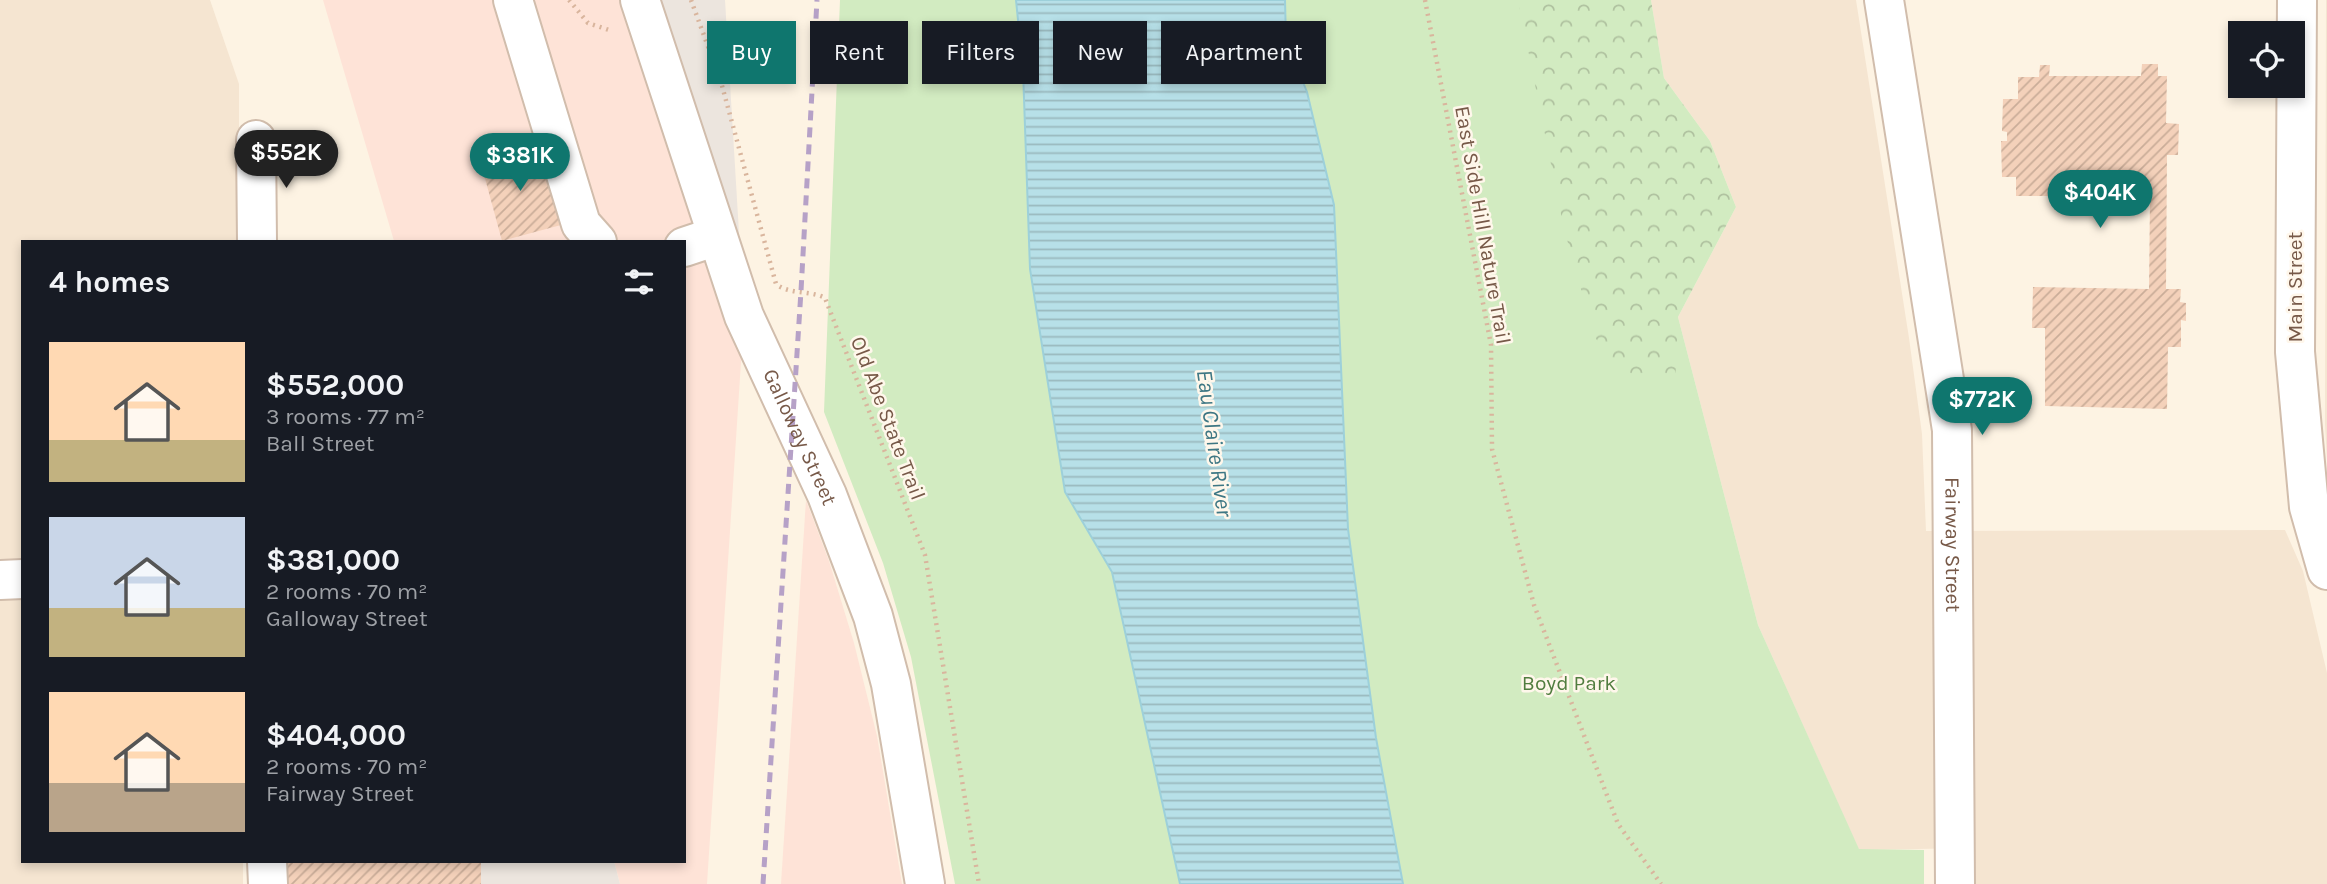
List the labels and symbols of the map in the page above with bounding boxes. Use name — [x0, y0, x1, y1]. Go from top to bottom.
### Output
street label: East Side Hill Nature Trail — [1450, 104, 1516, 346]
pin: $552K — [237, 130, 335, 190]
pin: $381K — [471, 134, 569, 193]
pin: $404K — [2051, 170, 2149, 230]
street label: Main Street — [2283, 231, 2307, 342]
street label: Old Abe State Trail — [846, 333, 930, 503]
street label: Galloway Street — [758, 365, 842, 509]
water label: Eau Claire River — [1191, 368, 1238, 519]
pin: $772K — [1933, 378, 2031, 437]
street label: Fairway Street — [1940, 477, 1965, 612]
park label: Boyd Park — [1522, 671, 1616, 695]

